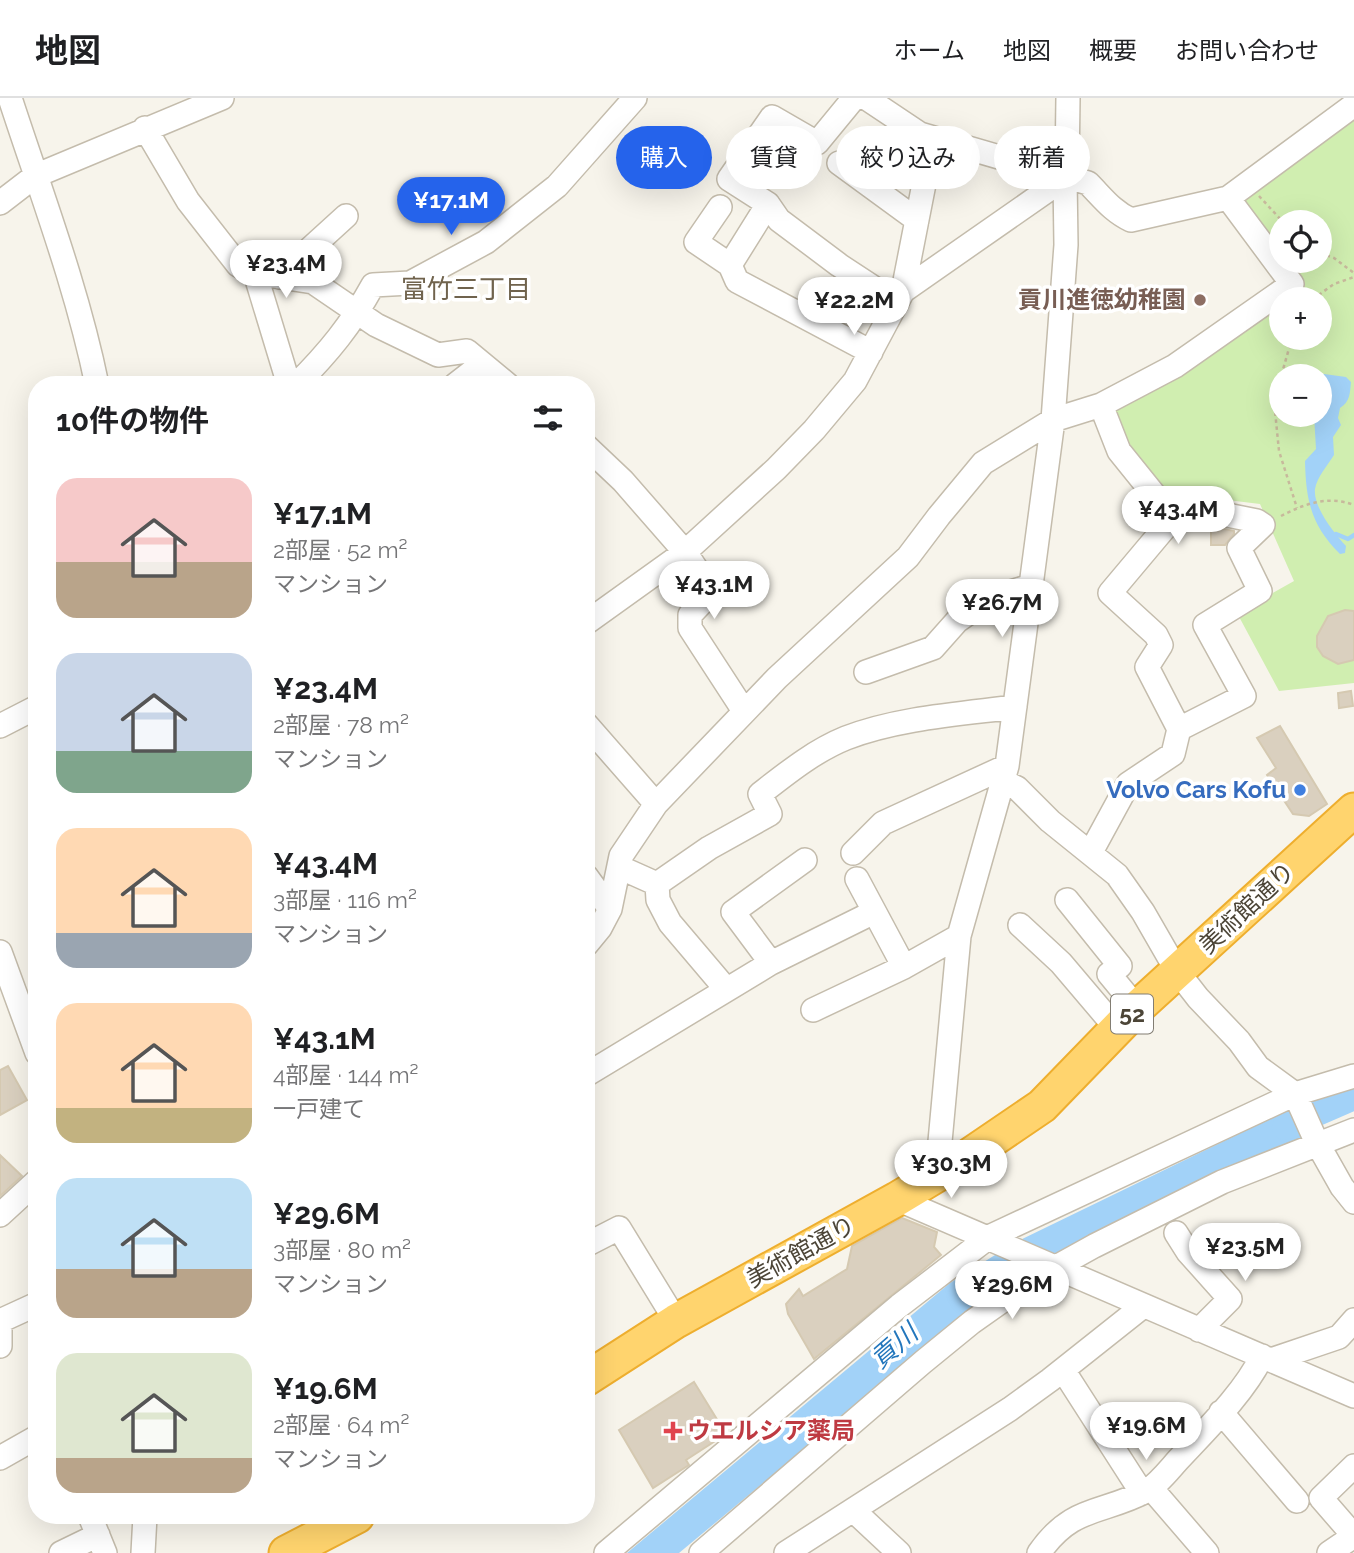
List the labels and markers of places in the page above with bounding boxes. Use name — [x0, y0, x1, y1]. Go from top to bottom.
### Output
pin: ¥17.1M — [394, 178, 508, 237]
pin: ¥23.4M — [229, 240, 343, 300]
pin: ¥22.2M — [797, 278, 911, 337]
place label: 貢川進徳幼稚園 — [1018, 285, 1186, 314]
marker: 貢川進徳幼稚園 — [1192, 292, 1208, 308]
pin: ¥43.4M — [1121, 486, 1235, 546]
pin: ¥43.1M — [657, 561, 771, 621]
pin: ¥26.7M — [945, 580, 1059, 639]
place label: Volvo Cars Kofu — [1106, 775, 1286, 804]
marker: Volvo Cars Kofu — [1292, 782, 1308, 798]
pin: ¥30.3M — [894, 1140, 1008, 1200]
pin: ¥23.5M — [1188, 1224, 1302, 1283]
pin: ¥29.6M — [955, 1262, 1069, 1321]
pin: ¥19.6M — [1089, 1402, 1203, 1462]
place label: ウエルシア薬局 — [687, 1416, 855, 1445]
marker: ウエルシア薬局 — [665, 1423, 681, 1439]

